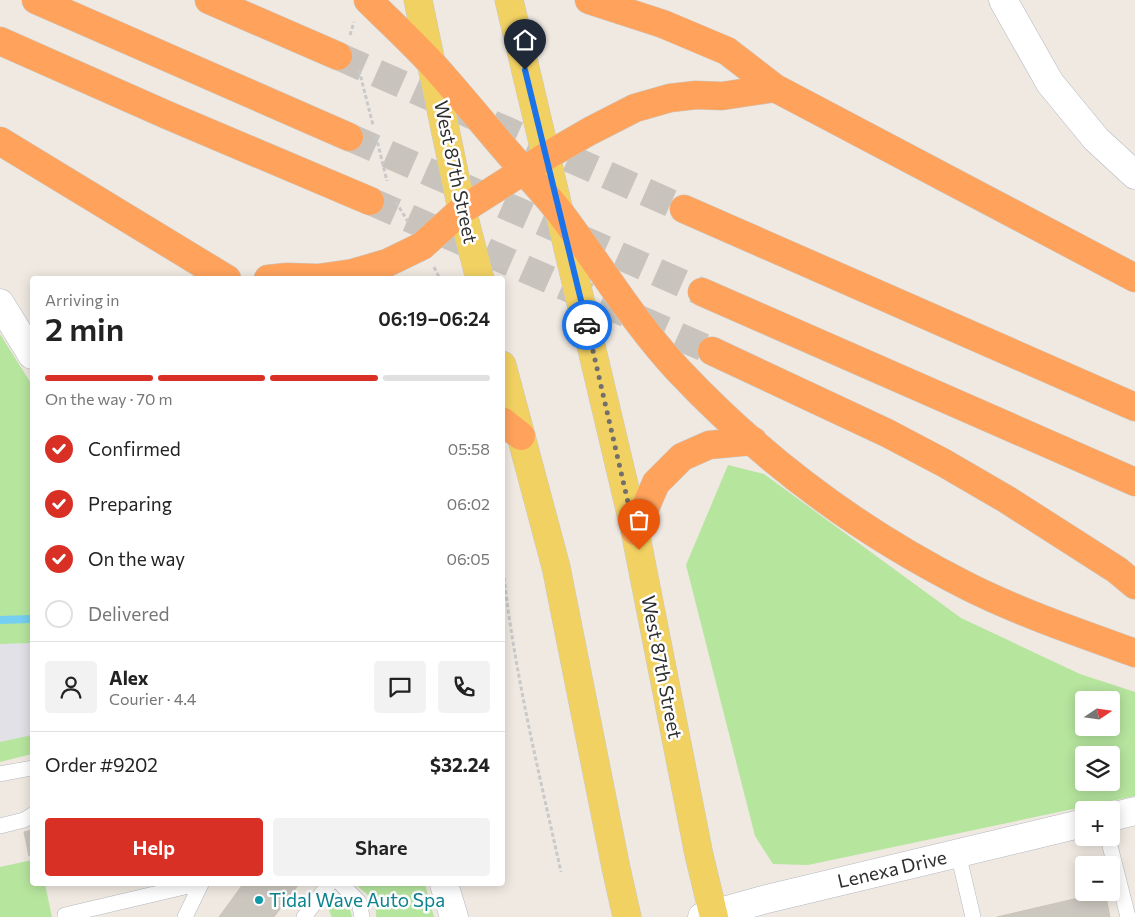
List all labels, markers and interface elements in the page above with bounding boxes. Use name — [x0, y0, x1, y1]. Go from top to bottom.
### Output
pin — [504, 19, 546, 70]
icon: home — [511, 26, 539, 54]
street label: West 87th Street — [430, 98, 483, 246]
text: Arriving in — [45, 290, 119, 309]
courier — [562, 300, 612, 350]
text: 06:19–06:24 — [378, 307, 490, 330]
text: 2 min — [45, 308, 124, 348]
icon: car — [573, 311, 601, 339]
text: On the way · 70 m — [45, 389, 172, 408]
icon: check — [45, 435, 73, 463]
text: Confirmed — [88, 437, 181, 460]
text: 05:58 — [448, 439, 490, 458]
icon: check — [45, 490, 73, 518]
text: Preparing — [88, 492, 172, 515]
text: 06:02 — [447, 494, 490, 513]
pin — [618, 499, 660, 550]
icon: bag — [625, 506, 653, 534]
icon: check — [45, 545, 73, 573]
text: On the way — [88, 547, 185, 570]
text: 06:05 — [446, 549, 490, 568]
street label: West 87th Street — [637, 593, 688, 741]
text: Delivered — [88, 602, 169, 625]
button: person — [45, 661, 97, 713]
button: chat — [374, 661, 426, 713]
button: phone — [438, 661, 490, 713]
text: Alex — [109, 666, 149, 689]
text: Courier · 4.4 — [109, 689, 196, 708]
north arrow — [1075, 691, 1120, 736]
map controls — [1075, 691, 1120, 901]
button: layers — [1075, 746, 1120, 791]
text: Order #9202 — [45, 753, 158, 776]
text: $32.24 — [430, 753, 490, 776]
button: + — [1075, 801, 1120, 846]
button: Help — [45, 818, 263, 876]
button: Share — [273, 818, 490, 876]
street label: Lenexa Drive — [835, 845, 949, 892]
button: − — [1075, 856, 1120, 901]
place label: Tidal Wave Auto Spa — [269, 888, 445, 911]
marker: Tidal Wave Auto Spa — [253, 894, 265, 906]

